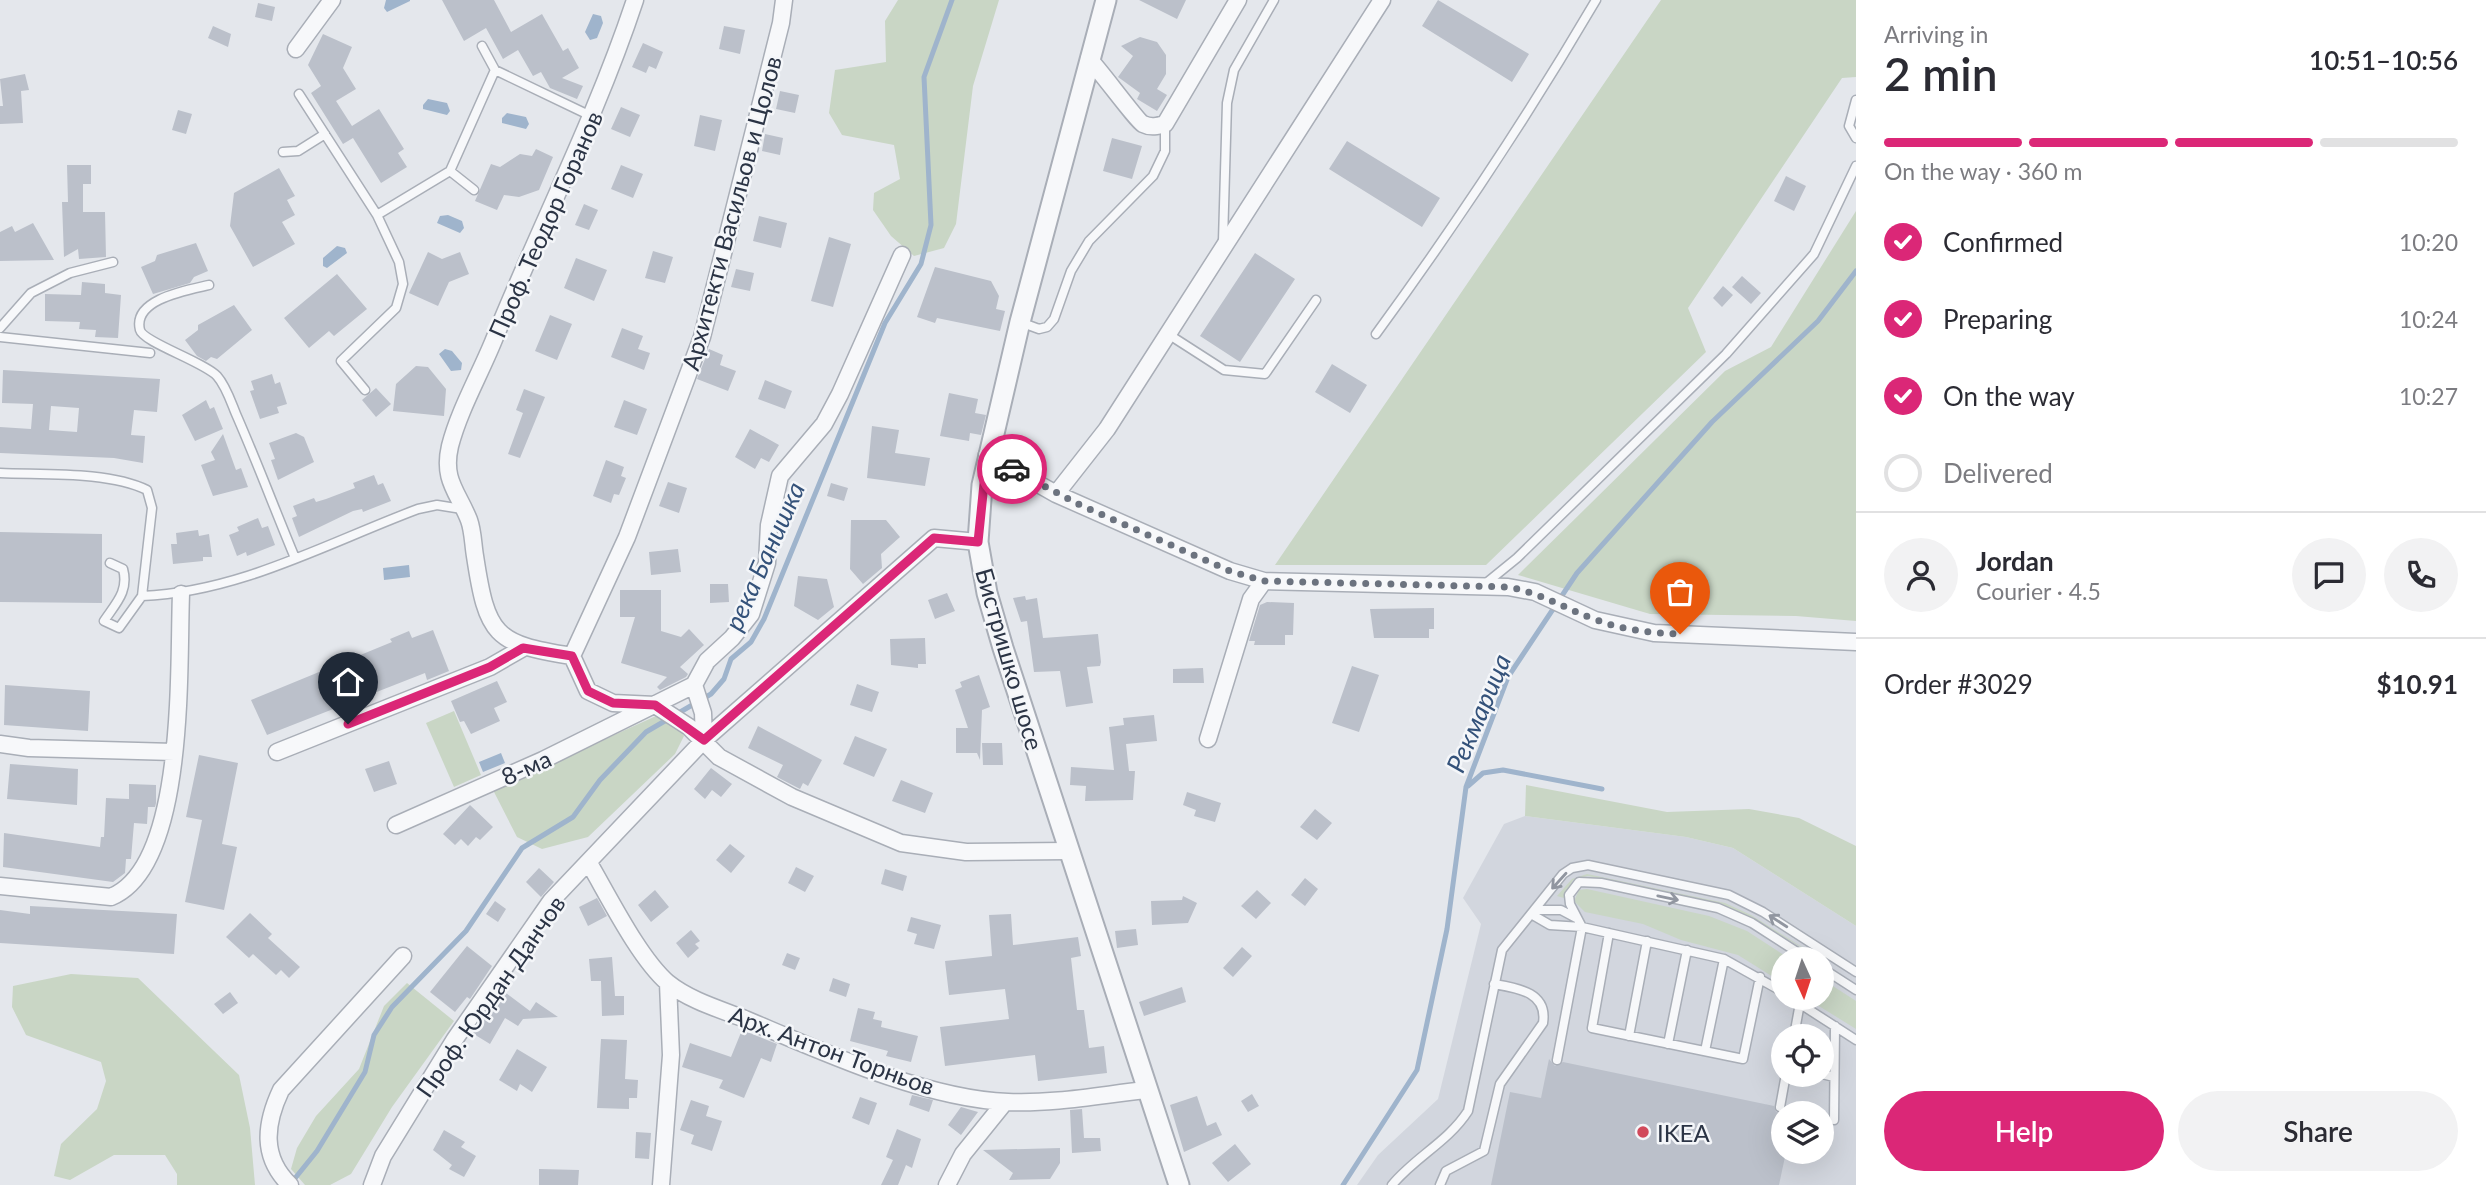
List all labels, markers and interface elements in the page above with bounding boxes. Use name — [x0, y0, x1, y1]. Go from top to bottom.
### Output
text: Arriving in — [1884, 20, 1988, 48]
text: 10:51–10:56 — [2309, 44, 2458, 76]
text: 2 min — [1884, 46, 1998, 101]
street label: Архитекти Васильов и Цолов — [675, 53, 787, 373]
street label: Проф. Теодор Горанов — [482, 106, 608, 342]
text: On the way · 360 m — [1884, 157, 2083, 185]
icon: check — [1884, 223, 1922, 261]
text: Confirmed — [1943, 226, 2063, 258]
text: 10:20 — [2399, 228, 2458, 256]
icon: check — [1884, 300, 1922, 338]
text: Preparing — [1943, 303, 2052, 335]
text: 10:24 — [2399, 305, 2458, 333]
icon: check — [1884, 377, 1922, 415]
text: On the way — [1943, 380, 2075, 412]
text: 10:27 — [2399, 382, 2458, 410]
courier — [977, 434, 1047, 504]
icon: car — [993, 450, 1031, 488]
text: Delivered — [1943, 457, 2053, 489]
water label: река Банишка — [717, 477, 811, 635]
button: person — [1884, 538, 1958, 612]
button: chat — [2292, 538, 2366, 612]
button: phone — [2384, 538, 2458, 612]
text: Jordan — [1976, 545, 2054, 577]
pin — [1650, 562, 1710, 634]
street label: Бистришко шосе — [970, 565, 1050, 753]
icon: bag — [1661, 573, 1699, 611]
text: Courier · 4.5 — [1976, 577, 2101, 605]
water label: Рекмарица — [1439, 649, 1517, 777]
pin — [318, 652, 378, 724]
icon: home — [329, 663, 367, 701]
text: Order #3029 — [1884, 668, 2033, 700]
text: $10.91 — [2376, 668, 2458, 700]
street label: 8-ма — [496, 743, 556, 791]
one-way arrow — [1551, 871, 1567, 889]
street label: Проф. Юрдан Данчов — [409, 890, 571, 1102]
one-way arrow — [1656, 891, 1679, 905]
one-way arrow — [1769, 914, 1788, 929]
north arrow — [1771, 947, 1834, 1010]
map controls — [1771, 947, 1834, 1164]
street label: Арх. Антон Торньов — [725, 999, 939, 1101]
button: locate — [1771, 1024, 1834, 1087]
button: Help — [1884, 1091, 2164, 1171]
button: Share — [2178, 1091, 2458, 1171]
button: layers — [1771, 1101, 1834, 1164]
place label: IKEA — [1657, 1118, 1710, 1147]
marker: IKEA — [1635, 1124, 1651, 1140]

